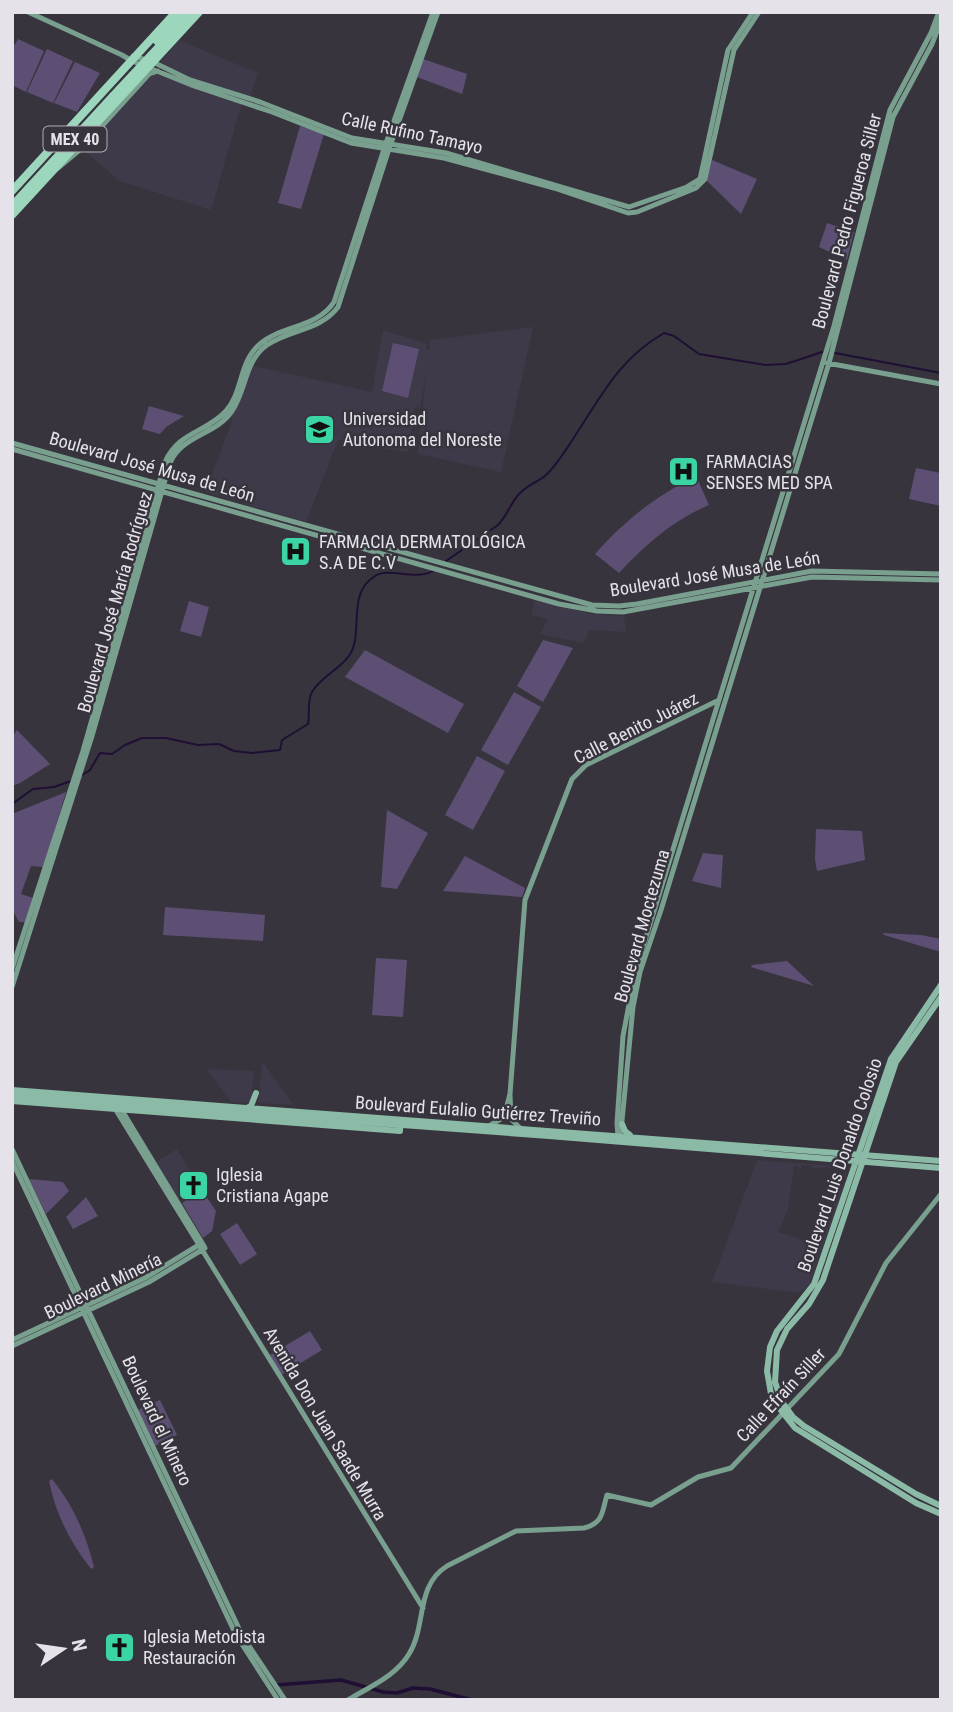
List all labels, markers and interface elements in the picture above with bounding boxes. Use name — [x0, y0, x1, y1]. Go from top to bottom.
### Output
street label: Calle Rufino Tamayo — [340, 107, 485, 158]
street label: Boulevard Pedro Figueroa Siller — [808, 111, 885, 331]
road number: MEX 40 — [43, 127, 106, 152]
place label: Universidad Autonoma del Noreste — [343, 408, 502, 450]
school or university icon: Universidad Autonoma del Noreste — [303, 412, 337, 446]
street label: Boulevard José Musa de León — [47, 427, 257, 506]
place label: FARMACIAS SENSES MED SPA — [706, 451, 833, 493]
hospital icon: FARMACIAS SENSES MED SPA — [666, 455, 700, 489]
street label: Boulevard José María Rodríguez — [73, 489, 156, 715]
place label: FARMACIA DERMATOLÓGICA S.A DE C.V — [319, 531, 526, 573]
hospital icon: FARMACIA DERMATOLÓGICA S.A DE C.V — [279, 535, 313, 569]
street label: Boulevard José Musa de León — [608, 547, 822, 601]
street label: Calle Benito Juárez — [570, 687, 702, 768]
street label: Boulevard Moctezuma — [610, 847, 673, 1005]
street label: Boulevard Luis Donaldo Colosio — [793, 1055, 886, 1274]
street label: Boulevard Eulalio Gutiérrez Treviño — [354, 1091, 602, 1130]
place label: Iglesia Cristiana Agape — [216, 1164, 329, 1206]
church icon: Iglesia Cristiana Agape — [176, 1168, 210, 1202]
street label: Boulevard Minería — [41, 1248, 165, 1323]
street label: Avenida Don Juan Saade Murra — [259, 1324, 391, 1524]
street label: Calle Efraín Siller — [732, 1343, 830, 1446]
street label: Boulevard el Minero — [118, 1353, 197, 1489]
north arrow — [28, 1614, 98, 1684]
place label: Iglesia Metodista Restauración — [143, 1626, 265, 1668]
church icon: Iglesia Metodista Restauración — [103, 1630, 137, 1664]
text: N — [67, 1637, 92, 1654]

